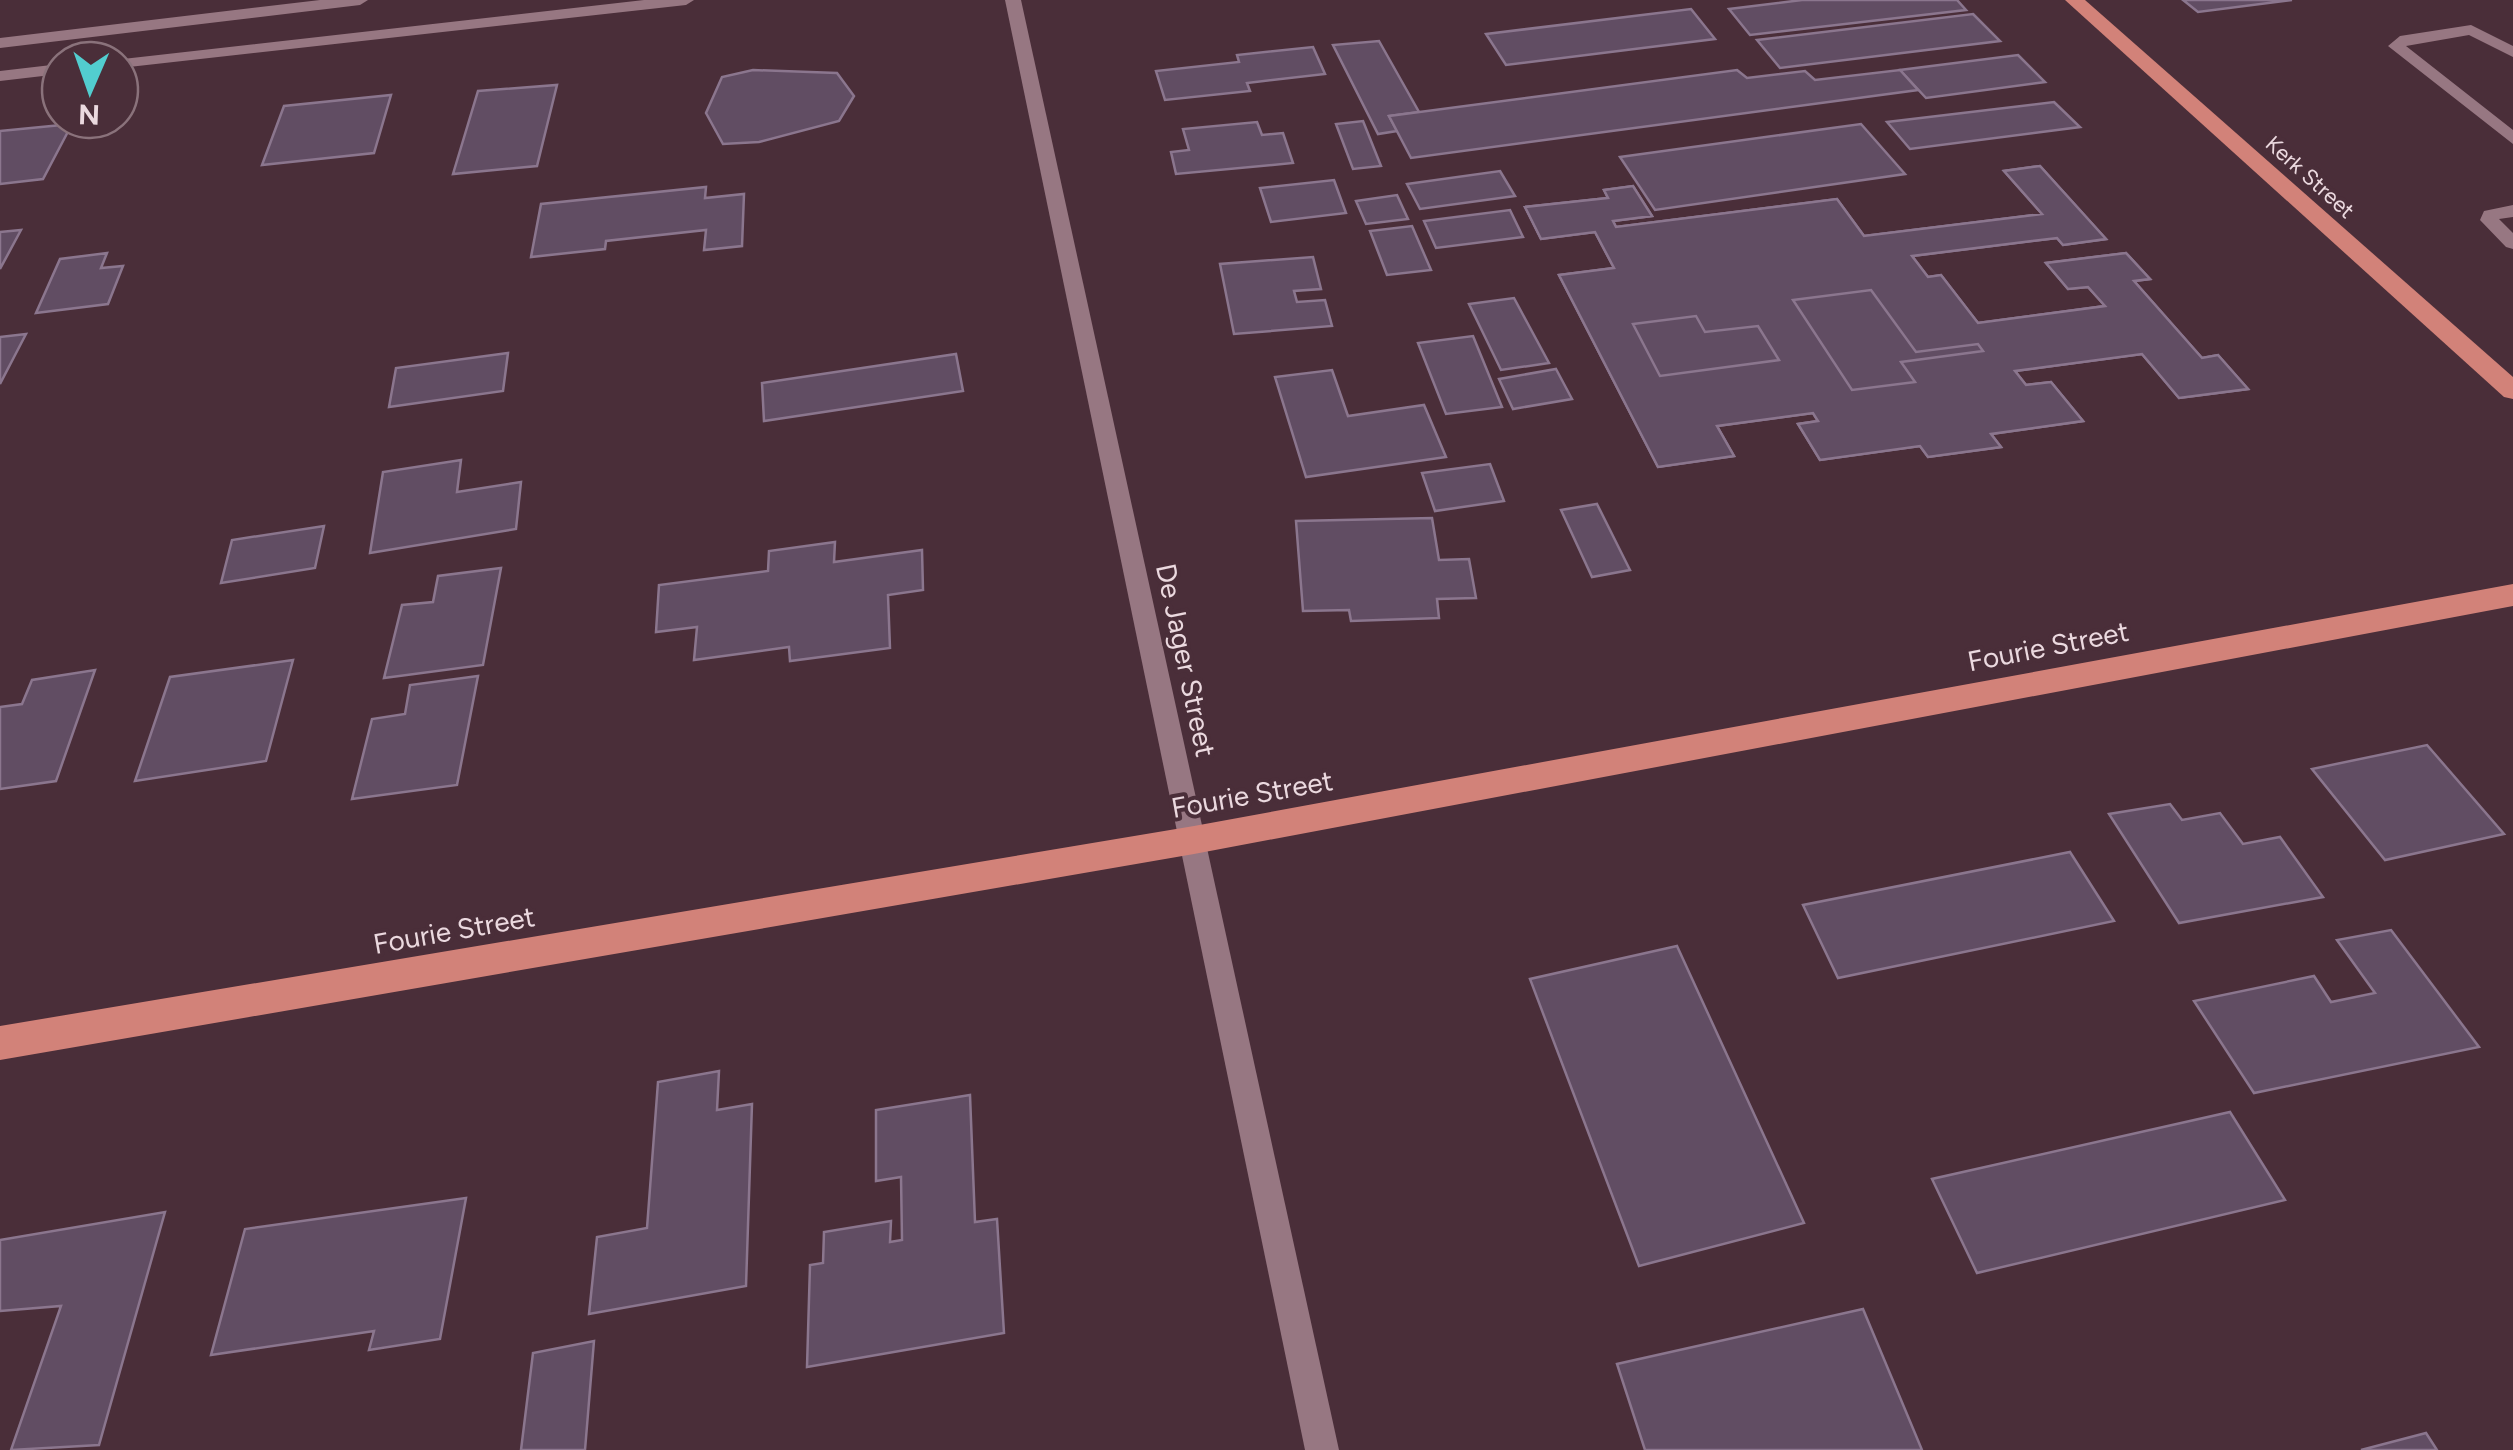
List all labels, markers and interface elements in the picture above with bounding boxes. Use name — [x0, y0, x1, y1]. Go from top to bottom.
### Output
north arrow — [40, 40, 140, 140]
text: N — [78, 98, 101, 132]
street label: Kerk Street — [2260, 130, 2360, 224]
street label: De Jager Street — [1149, 560, 1223, 760]
street label: Fourie Street — [1965, 614, 2131, 678]
street label: Fourie Street — [1169, 763, 1335, 825]
street label: Fourie Street — [371, 899, 537, 961]

